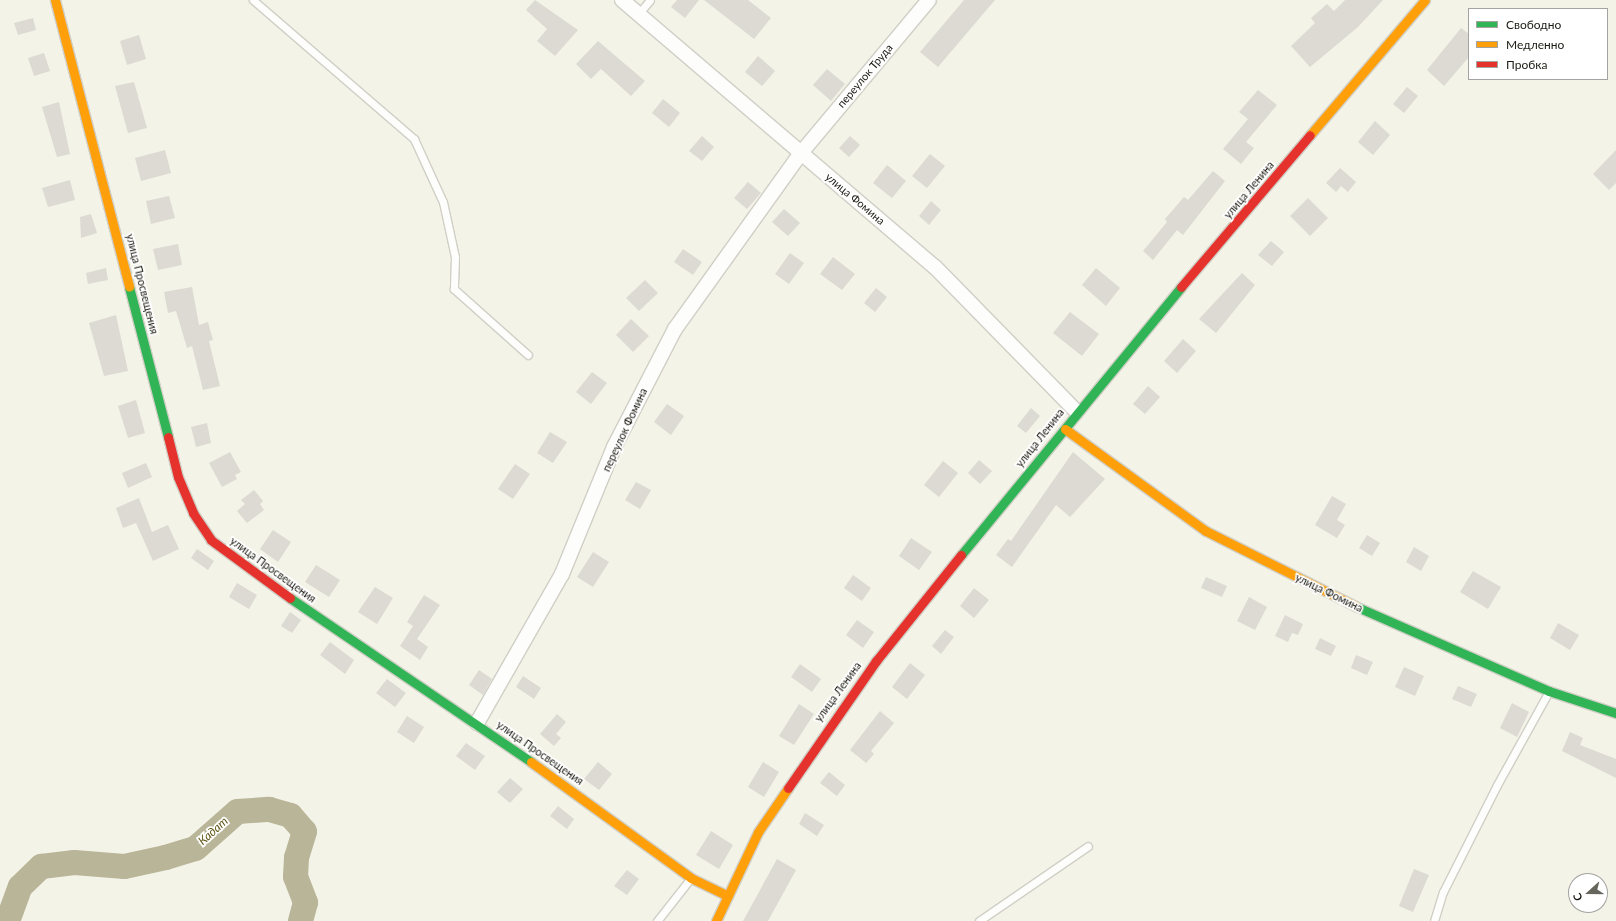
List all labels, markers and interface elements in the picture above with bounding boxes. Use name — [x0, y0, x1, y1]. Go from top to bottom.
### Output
legend — [1468, 8, 1608, 80]
text: Свободно — [1506, 17, 1561, 32]
text: Медленно — [1506, 37, 1564, 52]
street label: переулок Труда — [835, 42, 895, 110]
text: Пробка — [1506, 57, 1547, 72]
street label: улица Ленина — [1221, 159, 1277, 221]
street label: улица Фомина — [823, 170, 887, 228]
street label: улица Просвещения — [123, 232, 161, 336]
street label: переулок Фомина — [600, 386, 650, 474]
street label: улица Ленина — [1013, 406, 1067, 470]
street label: улица Просвещения — [227, 534, 319, 606]
street label: улица Фомина — [1293, 571, 1365, 615]
street label: улица Ленина — [812, 660, 864, 724]
street label: улица Просвещения — [494, 718, 586, 788]
water label: Кадат — [195, 814, 231, 848]
north arrow — [1568, 873, 1608, 913]
text: С — [1570, 891, 1585, 903]

